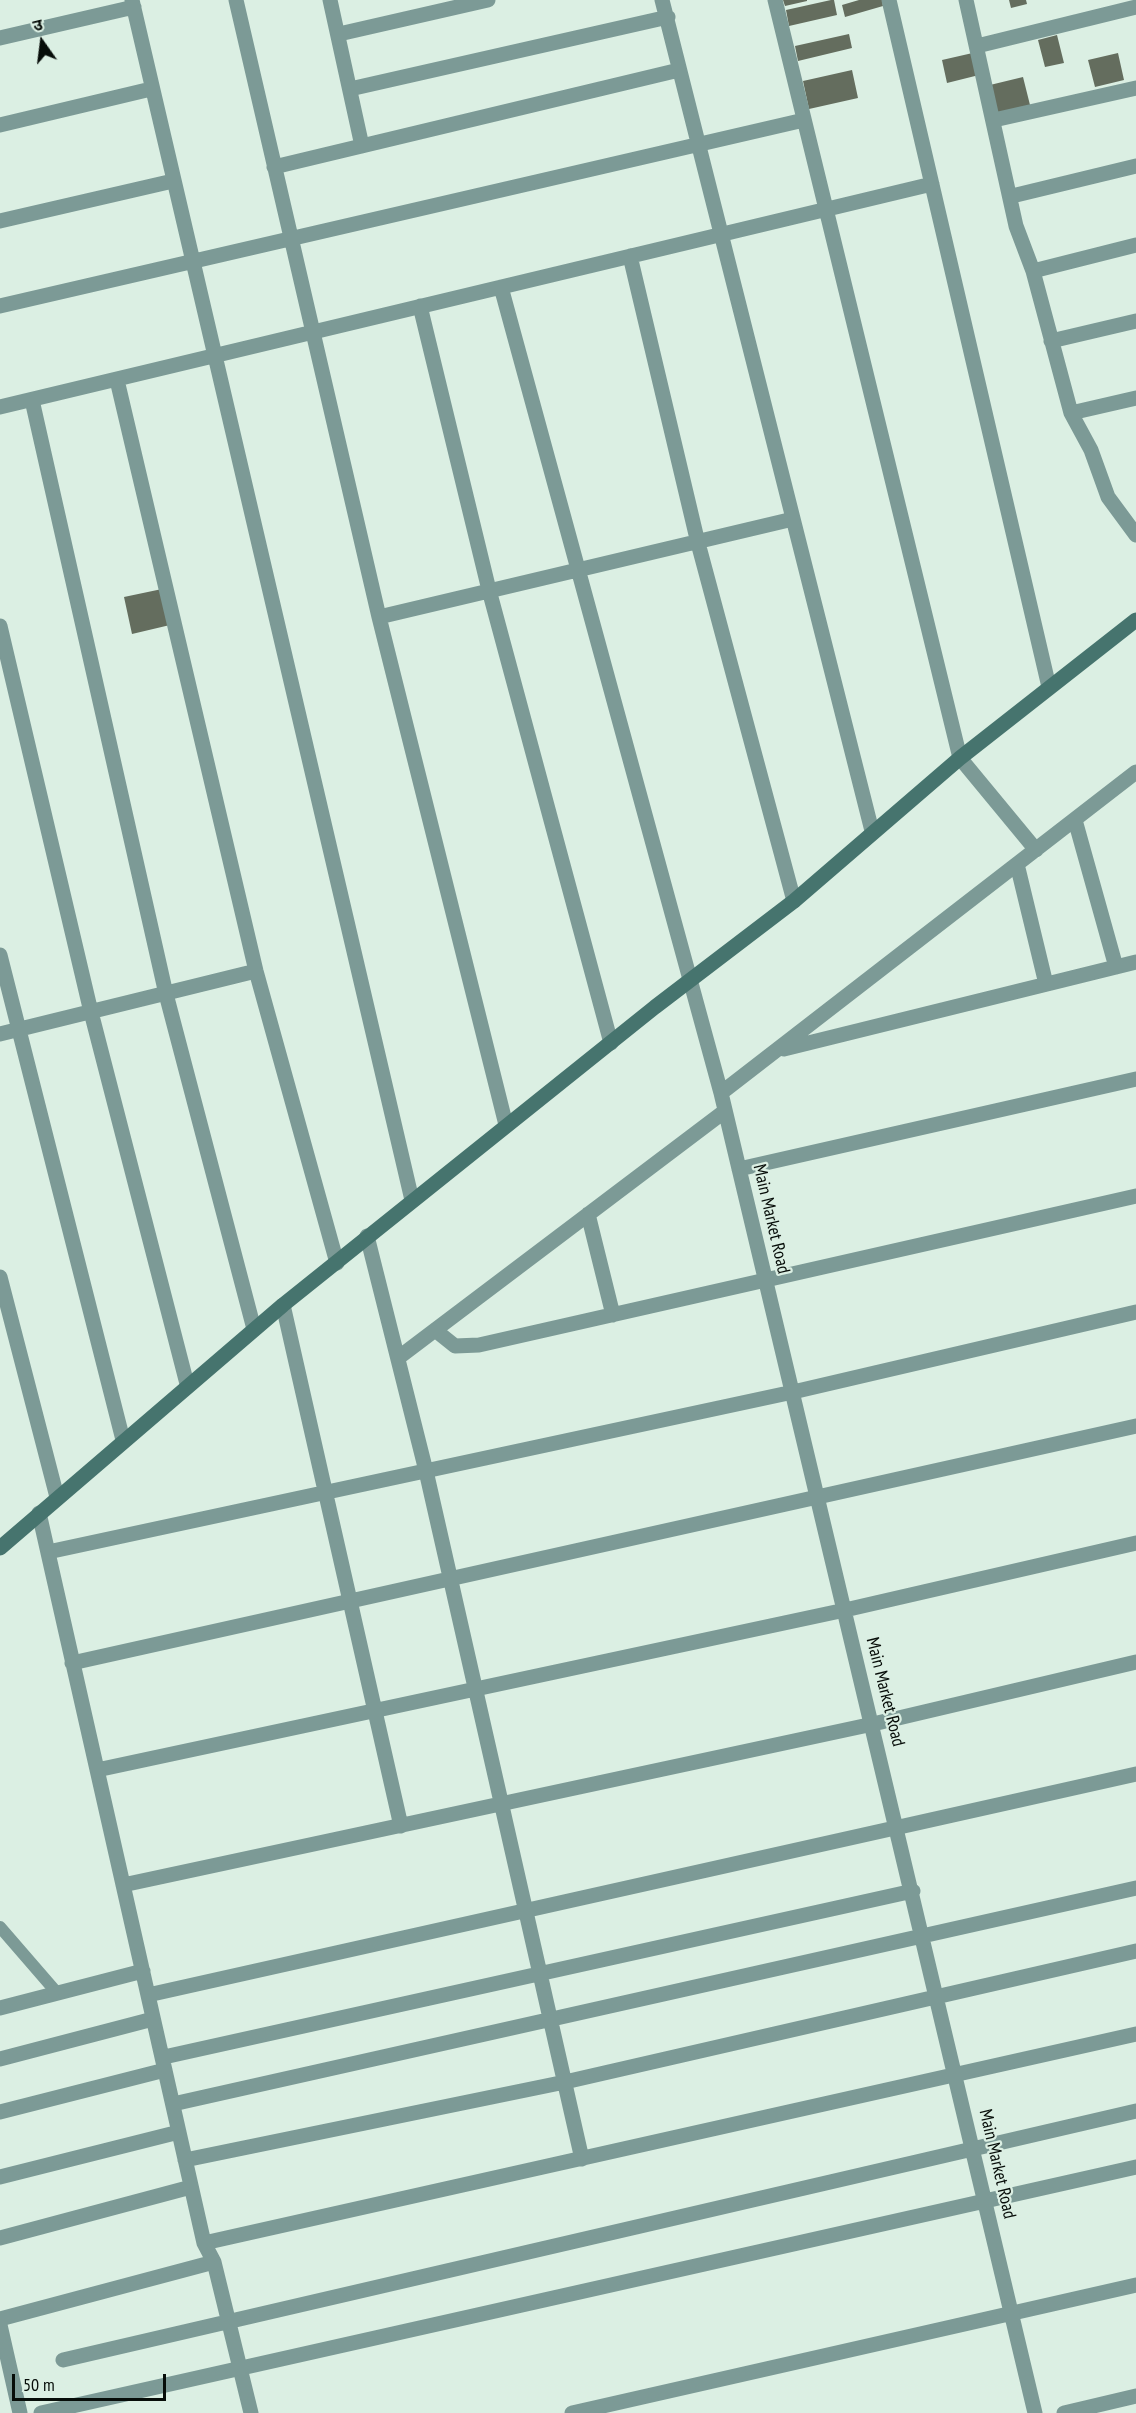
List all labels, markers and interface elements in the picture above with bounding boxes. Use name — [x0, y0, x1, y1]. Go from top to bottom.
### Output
north arrow — [12, 12, 72, 72]
text: उ — [31, 14, 45, 35]
street label: Main Market Road — [748, 1162, 794, 1276]
street label: Main Market Road — [861, 1635, 909, 1749]
street label: Main Market Road — [974, 2107, 1020, 2221]
scale bar — [15, 2362, 170, 2400]
text: 50 m — [23, 2373, 55, 2396]

